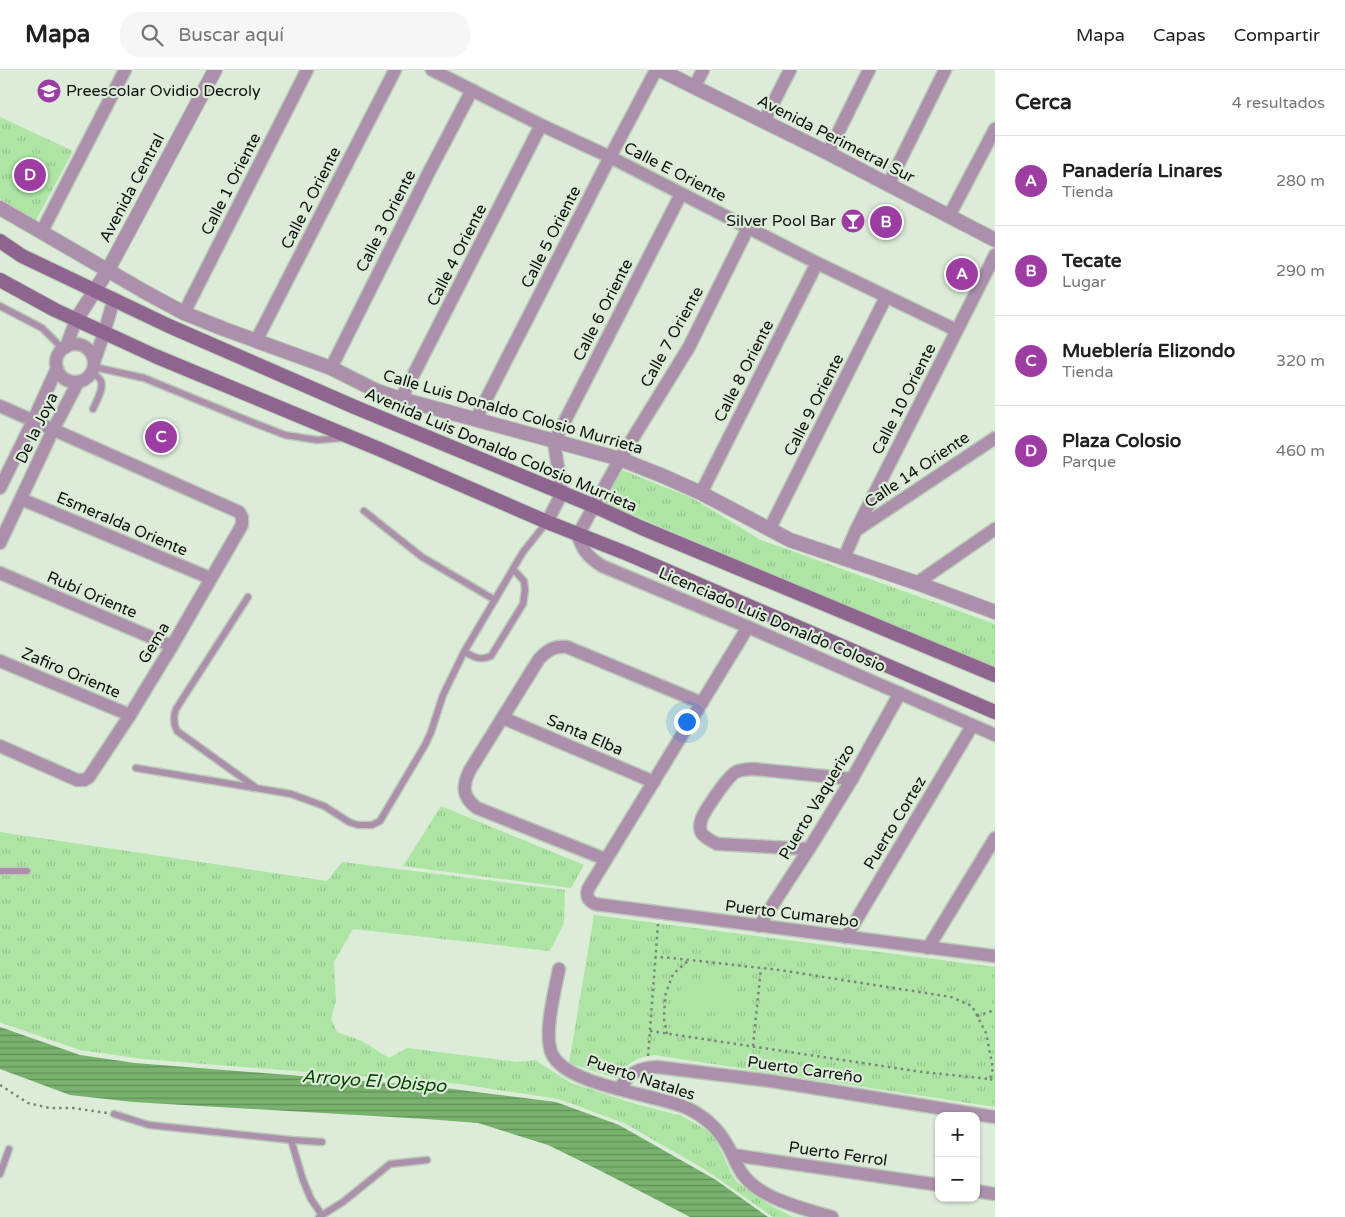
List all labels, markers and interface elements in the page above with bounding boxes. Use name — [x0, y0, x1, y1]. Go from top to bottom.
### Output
search box — [120, 12, 470, 57]
text: Mapa — [25, 20, 90, 49]
icon: search — [138, 21, 166, 49]
text: Buscar aquí — [178, 24, 284, 46]
text: Mapa — [1076, 24, 1125, 46]
text: Capas — [1153, 24, 1206, 46]
text: Compartir — [1234, 24, 1320, 46]
school or university icon: Preescolar Ovidio Decroly — [36, 78, 62, 104]
place label: Preescolar Ovidio Decroly — [66, 81, 261, 101]
text: Cerca — [1015, 90, 1072, 115]
street label: Avenida Perimetral Sur — [754, 91, 919, 188]
text: 4 resultados — [1232, 93, 1325, 113]
street label: Avenida Central — [95, 130, 169, 246]
street label: Calle 1 Oriente — [197, 130, 265, 238]
street label: Calle E Oriente — [620, 138, 730, 206]
street label: Calle 2 Oriente — [277, 144, 345, 252]
pin: D — [14, 156, 46, 194]
text: Panadería Linares — [1062, 160, 1222, 182]
street label: Calle 3 Oriente — [352, 167, 420, 275]
text: A — [1025, 171, 1037, 191]
text: 280 m — [1276, 171, 1325, 191]
text: Tienda — [1062, 182, 1113, 202]
street label: Calle 5 Oriente — [517, 183, 585, 291]
street label: Calle 4 Oriente — [423, 201, 491, 309]
pin: B — [870, 203, 902, 241]
bar icon: Silver Pool Bar — [840, 208, 866, 234]
place label: Silver Pool Bar — [726, 211, 837, 231]
text: Tecate — [1062, 250, 1122, 272]
pin: A — [946, 255, 978, 293]
street label: Calle 6 Oriente — [569, 256, 637, 364]
text: B — [1025, 261, 1037, 281]
text: 290 m — [1276, 261, 1325, 281]
text: Lugar — [1062, 272, 1106, 292]
street label: Calle 7 Oriente — [636, 283, 708, 391]
street label: Calle 8 Oriente — [710, 317, 778, 425]
street label: Calle 10 Oriente — [867, 340, 941, 458]
text: Mueblería Elizondo — [1062, 340, 1235, 362]
street label: Calle 9 Oriente — [780, 351, 848, 459]
text: C — [1025, 351, 1037, 371]
text: 320 m — [1276, 351, 1325, 371]
text: Tienda — [1062, 362, 1113, 382]
street label: Calle Luis Donaldo Colosio Murrieta — [381, 365, 645, 459]
street label: Avenida Luis Donaldo Colosio Murrieta — [362, 383, 640, 517]
street label: De la Joya — [11, 389, 63, 467]
pin: C — [145, 418, 177, 456]
street label: Calle 14 Oriente — [861, 428, 973, 512]
text: Plaza Colosio — [1062, 430, 1181, 452]
text: D — [1025, 441, 1037, 461]
text: 460 m — [1276, 441, 1325, 461]
text: Parque — [1062, 452, 1116, 472]
street label: Esmeralda Oriente — [53, 487, 191, 561]
street label: Licenciado Luis Donaldo Colosio — [656, 563, 888, 677]
street label: Rubí Oriente — [44, 567, 140, 623]
street label: Gema — [134, 619, 174, 667]
street label: Zafiro Oriente — [18, 643, 124, 703]
your location — [674, 709, 700, 735]
street label: Santa Elba — [544, 710, 626, 760]
street label: Puerto Vaquerizo — [775, 741, 859, 863]
street label: Puerto Cortez — [859, 773, 931, 873]
street label: Puerto Cumarebo — [724, 896, 860, 932]
street label: Puerto Natales — [584, 1051, 698, 1105]
street label: Puerto Carreño — [746, 1052, 864, 1088]
water label: Arroyo El Obispo — [301, 1065, 448, 1097]
map controls — [935, 1112, 980, 1202]
button: + — [935, 1112, 980, 1157]
street label: Puerto Ferrol — [787, 1137, 889, 1171]
button: − — [935, 1157, 980, 1202]

